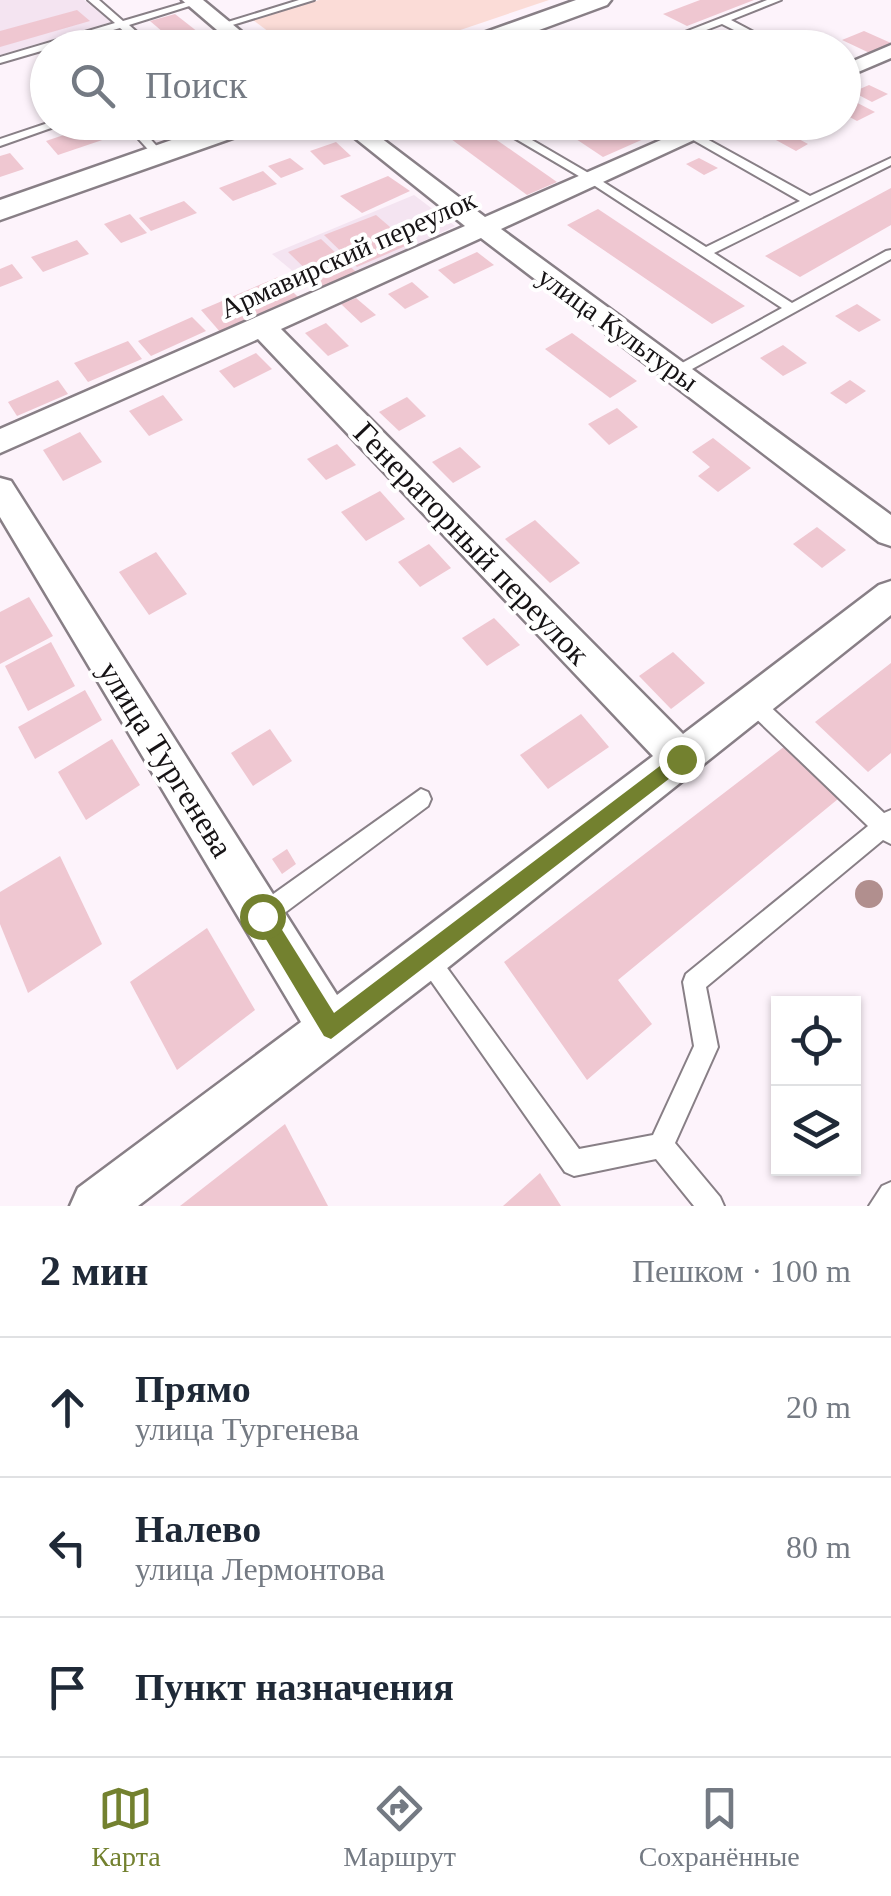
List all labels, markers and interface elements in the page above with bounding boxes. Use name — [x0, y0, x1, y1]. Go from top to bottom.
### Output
search box — [30, 30, 861, 140]
icon: search — [65, 58, 120, 113]
text: Поиск — [145, 64, 247, 106]
street label: Армавирский переулок — [215, 183, 481, 324]
street label: улица Культуры — [532, 261, 704, 397]
street label: Генераторный переулок — [347, 414, 597, 672]
street label: улица Тургенева — [91, 654, 241, 864]
route end — [659, 737, 705, 783]
route start — [240, 894, 286, 940]
map controls — [771, 996, 861, 1176]
button: locate — [771, 996, 861, 1086]
button: layers — [771, 1086, 861, 1176]
text: 2 мин — [40, 1248, 149, 1294]
text: Пешком · 100 m — [632, 1253, 851, 1289]
text: Прямо — [135, 1368, 251, 1410]
icon: ahead — [40, 1380, 95, 1435]
text: 20 m — [786, 1389, 851, 1425]
text: улица Тургенева — [135, 1411, 359, 1447]
text: Налево — [135, 1508, 261, 1550]
icon: left — [40, 1520, 95, 1575]
text: 80 m — [786, 1529, 851, 1565]
text: улица Лермонтова — [135, 1551, 385, 1587]
icon: arrive — [40, 1660, 95, 1715]
text: Пункт назначения — [135, 1666, 454, 1708]
tab: Карта — [91, 1781, 161, 1873]
tab: Маршрут — [343, 1781, 456, 1873]
tab: Сохранённые — [639, 1781, 800, 1873]

